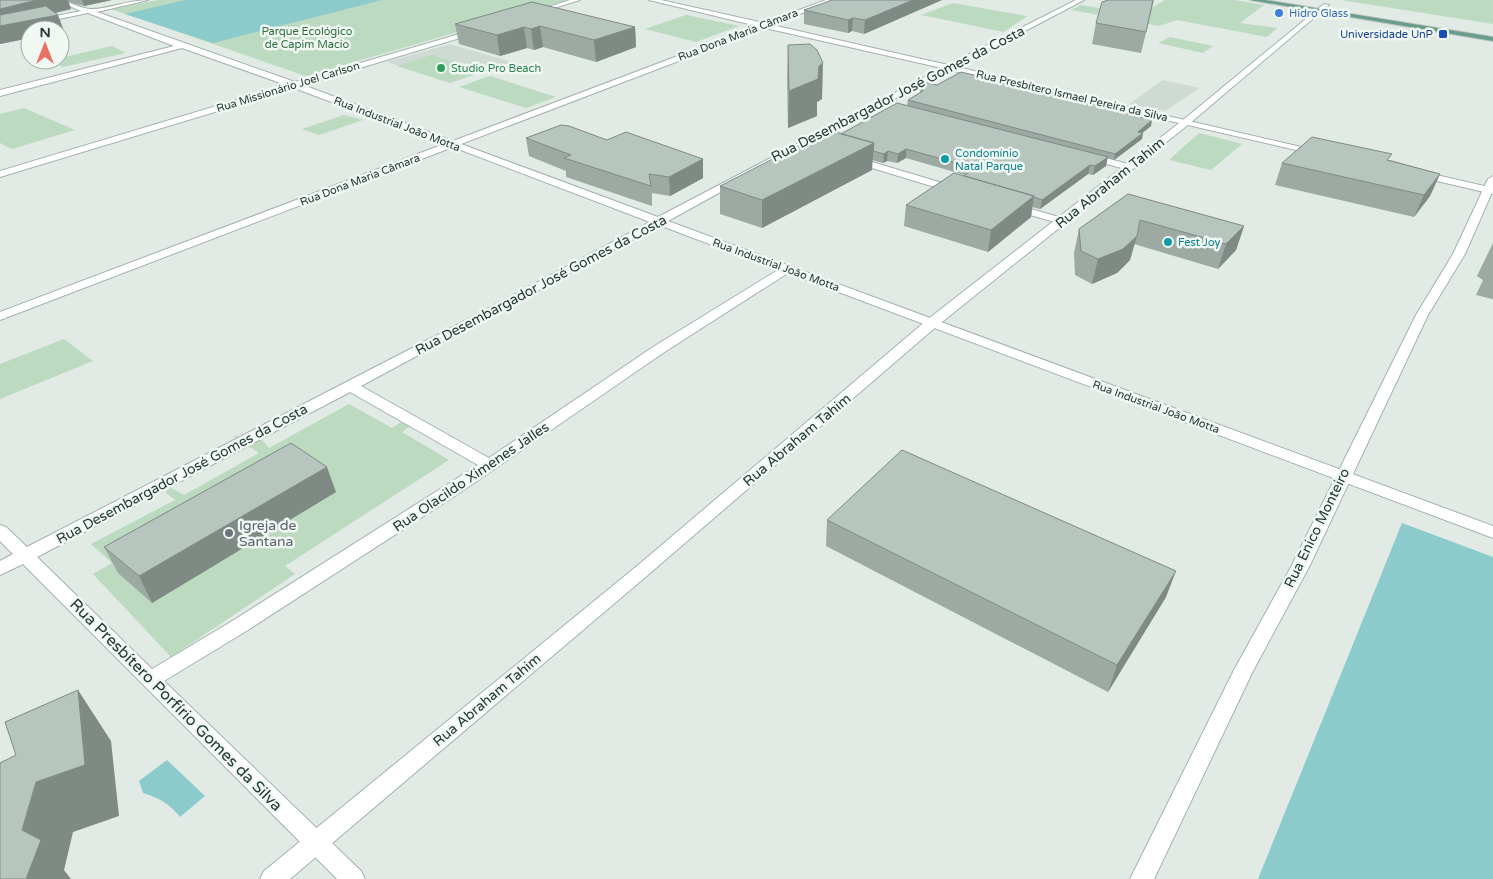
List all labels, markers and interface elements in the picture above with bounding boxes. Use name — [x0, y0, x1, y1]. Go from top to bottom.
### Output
street label: Rua Dona Maria Câmara — [676, 6, 800, 64]
marker: Hidro Glass — [1273, 7, 1285, 19]
place label: Hidro Glass — [1289, 7, 1348, 20]
north arrow — [20, 20, 70, 70]
street label: Rua Desembargador José Gomes da Costa — [768, 22, 1028, 166]
text: N — [39, 24, 51, 41]
park label: Parque Ecológico de Capim Macio — [261, 25, 353, 51]
place label: Universidade UnP — [1340, 28, 1433, 41]
marker: Universidade UnP — [1437, 28, 1449, 40]
street label: Rua Missionário Joel Carlson — [215, 59, 361, 115]
marker: Studio Pro Beach — [435, 62, 447, 74]
place label: Studio Pro Beach — [451, 62, 541, 75]
street label: Rua Presbítero Ismael Pereira da Silva — [975, 68, 1169, 124]
street label: Rua Industrial João Motta — [332, 94, 462, 154]
street label: Rua Abraham Tahim — [1052, 134, 1168, 232]
place label: Condomínio Natal Parque — [955, 147, 1023, 173]
street label: Rua Dona Maria Câmara — [298, 151, 422, 209]
marker: Condomínio Natal Parque — [939, 153, 951, 165]
street label: Rua Desembargador José Gomes da Costa — [412, 211, 670, 359]
street label: Rua Industrial João Motta — [711, 236, 841, 294]
marker: Fest Joy — [1162, 236, 1174, 248]
place label: Fest Joy — [1178, 236, 1221, 249]
street label: Rua Industrial João Motta — [1091, 378, 1221, 436]
street label: Rua Abraham Tahim — [740, 390, 854, 490]
street label: Rua Desembargador José Gomes da Costa — [53, 400, 311, 548]
street label: Rua Olacildo Ximenes Jalles — [390, 418, 552, 536]
street label: Rua Enico Monteiro — [1281, 465, 1353, 591]
place label: Igreja de Santana — [239, 517, 297, 550]
marker: Igreja de Santana — [223, 527, 235, 539]
street label: Rua Presbítero Porfírio Gomes da Silva — [65, 594, 287, 816]
street label: Rua Abraham Tahim — [430, 650, 544, 750]

